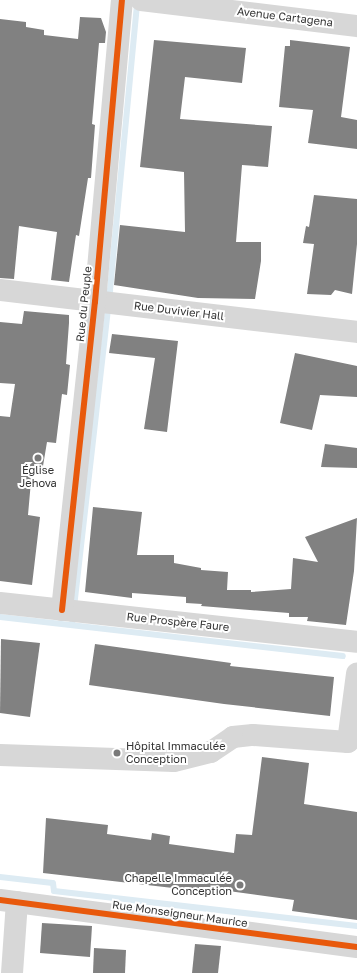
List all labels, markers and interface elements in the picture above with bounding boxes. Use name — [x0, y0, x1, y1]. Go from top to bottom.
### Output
street label: Avenue Cartagena — [236, 5, 334, 29]
street label: Rue du Peuple — [73, 266, 95, 342]
street label: Rue Duvivier Hall — [133, 299, 225, 323]
marker: Église Jehova — [33, 453, 43, 463]
place label: Église Jehova — [19, 464, 57, 490]
street label: Rue Prospère Faure — [126, 610, 230, 634]
place label: Hôpital Immaculée Conception — [126, 740, 226, 766]
marker: Hôpital Immaculée Conception — [111, 747, 123, 759]
place label: Chapelle Immaculée Conception — [124, 872, 232, 898]
marker: Chapelle Immaculée Conception — [235, 880, 245, 890]
street label: Rue Monseigneur Maurice — [111, 898, 249, 930]

